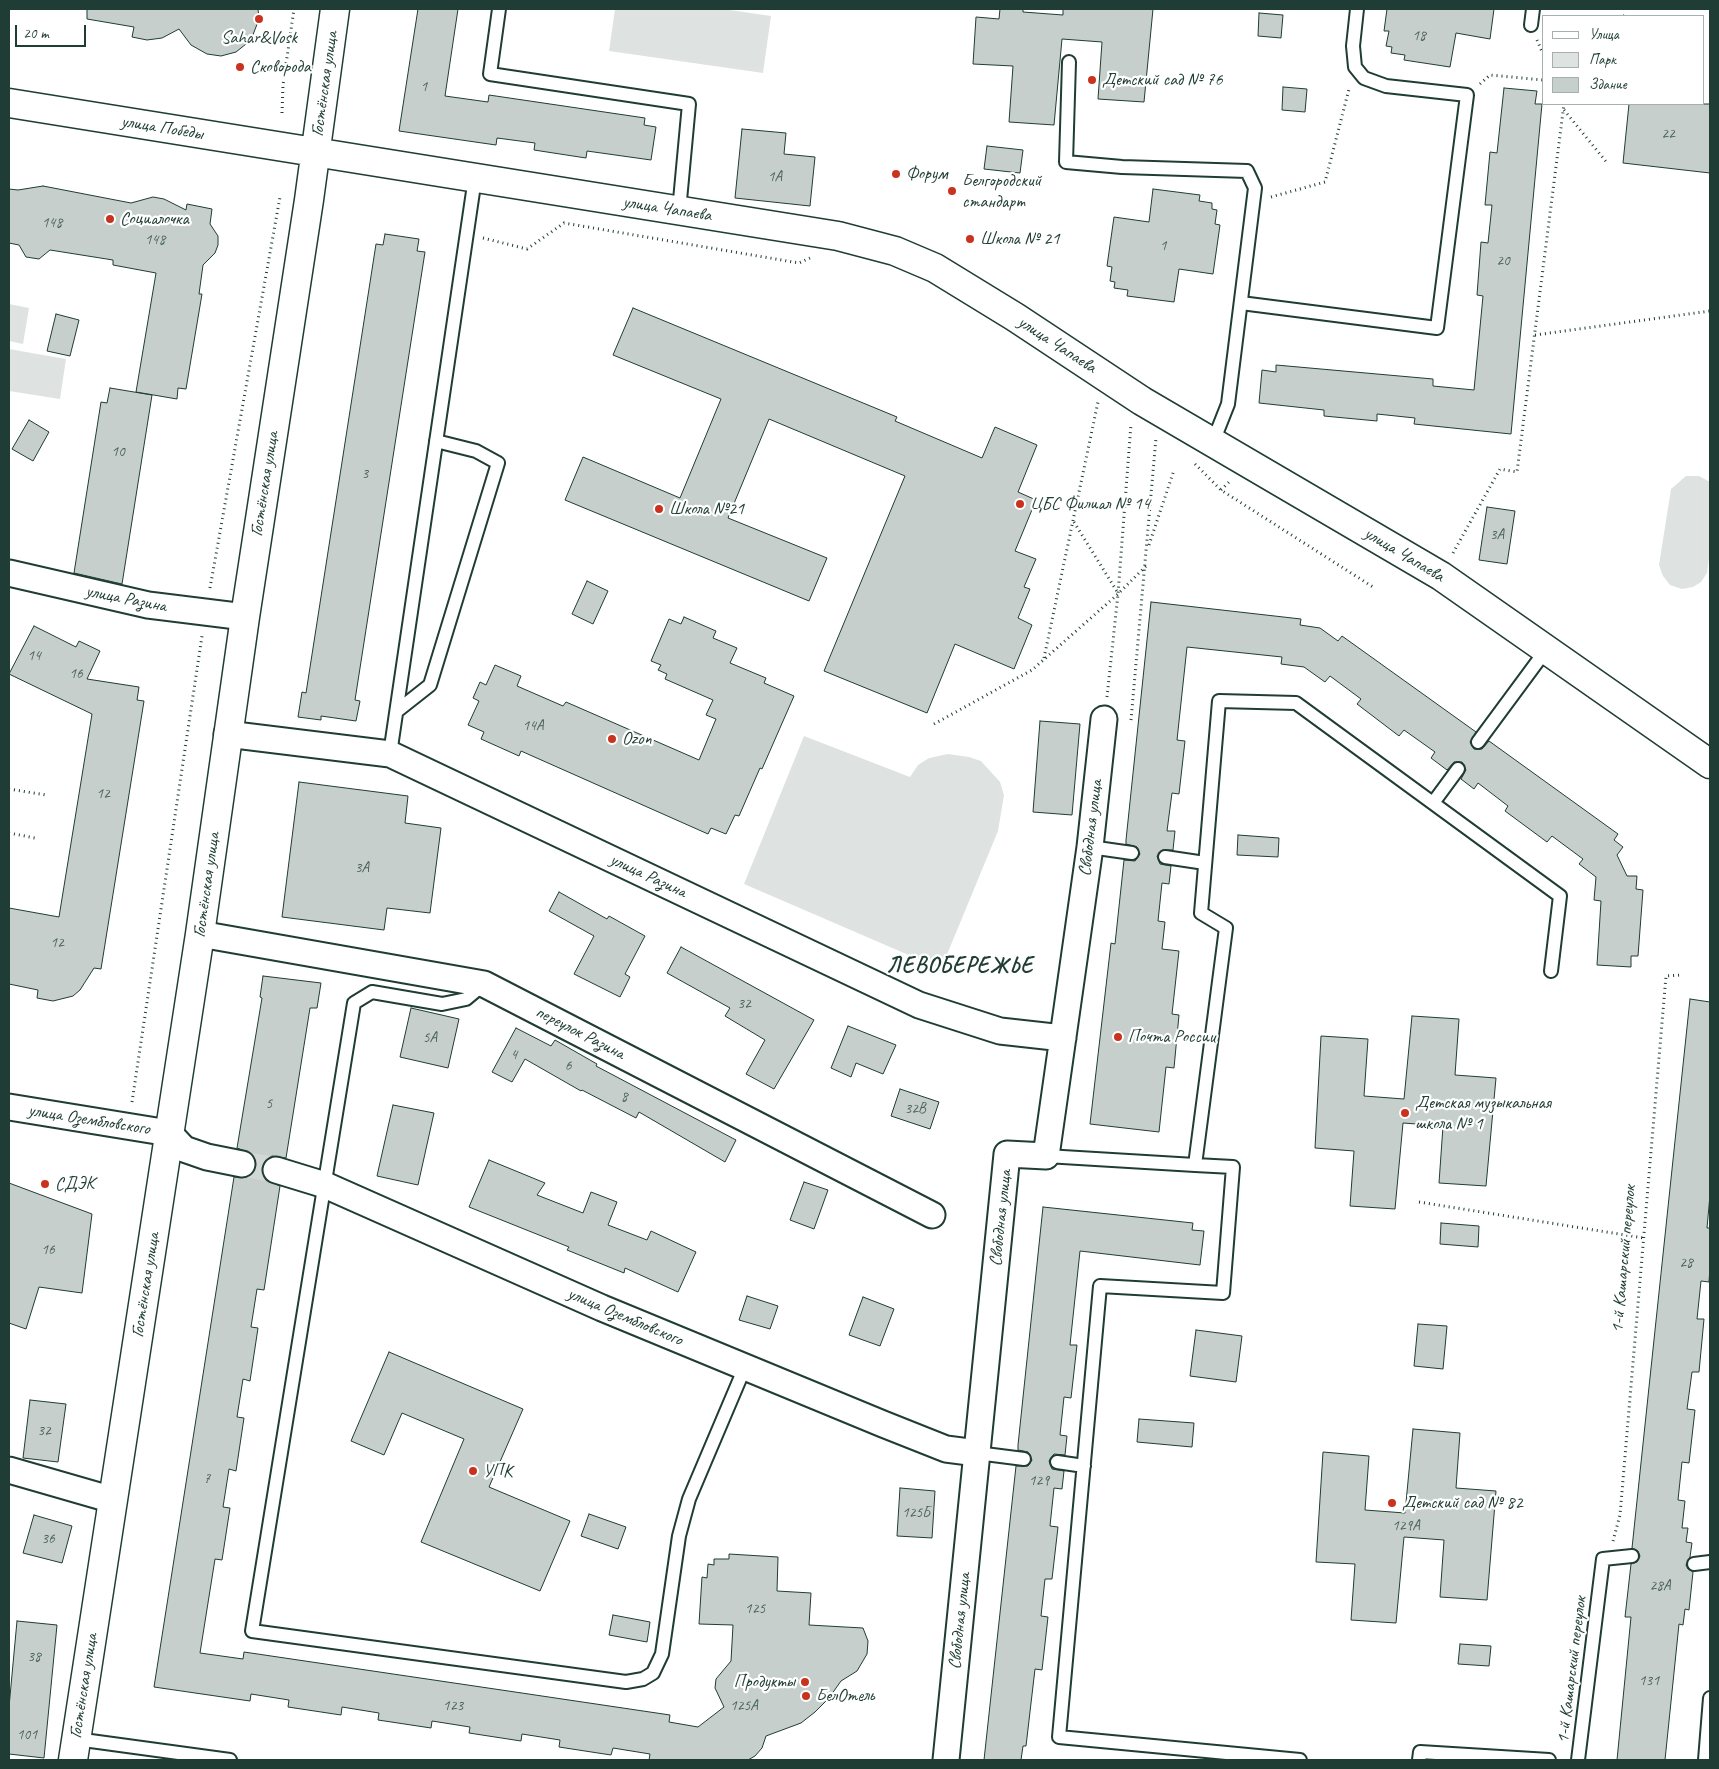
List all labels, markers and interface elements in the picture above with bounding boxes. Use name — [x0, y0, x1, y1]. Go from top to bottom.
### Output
marker: Sahar&Vosk — [253, 13, 265, 25]
scale bar — [18, 15, 89, 47]
legend — [1542, 15, 1704, 105]
text: 20 m — [23, 24, 49, 43]
text: Улица — [1589, 25, 1619, 44]
place label: Sahar&Vosk — [221, 27, 297, 49]
house number: 18 — [1412, 27, 1426, 45]
street label: Гостёнская улица — [307, 30, 343, 138]
text: Парк — [1589, 50, 1616, 69]
place label: Сковорода — [250, 56, 311, 78]
marker: Сковорода — [234, 61, 246, 73]
place label: Детский сад № 76 — [1102, 69, 1222, 91]
marker: Детский сад № 76 — [1086, 74, 1098, 86]
text: Здание — [1589, 75, 1627, 94]
house number: 1 — [421, 78, 427, 96]
street label: улица Победы — [119, 111, 205, 145]
house number: 22 — [1661, 125, 1675, 143]
place label: Форум — [906, 163, 948, 185]
house number: 1А — [768, 168, 782, 186]
marker: Форум — [890, 168, 902, 180]
place label: Белгородский стандарт — [962, 170, 1041, 212]
marker: Белгородский стандарт — [946, 185, 958, 197]
street label: улица Чапаева — [621, 191, 713, 227]
place label: Социалочка — [120, 208, 189, 230]
marker: Социалочка — [104, 213, 116, 225]
house number: 148 — [42, 214, 62, 232]
place label: Школа № 21 — [980, 228, 1059, 250]
house number: 148 — [145, 231, 165, 249]
marker: Школа № 21 — [964, 233, 976, 245]
house number: 1 — [1160, 237, 1166, 255]
house number: 20 — [1496, 252, 1510, 270]
street label: улица Чапаева — [1014, 312, 1100, 378]
street label: Гостёнская улица — [246, 430, 284, 538]
house number: 10 — [111, 443, 125, 461]
house number: 3 — [362, 465, 368, 483]
place label: ЦБС Филиал № 14 — [1030, 493, 1150, 515]
place label: Школа №21 — [669, 498, 744, 520]
marker: ЦБС Филиал № 14 — [1014, 498, 1026, 510]
marker: Школа №21 — [653, 503, 665, 515]
street label: улица Чапаева — [1360, 523, 1448, 587]
house number: 3А — [1490, 526, 1504, 544]
street label: улица Разина — [84, 581, 168, 617]
house number: 14 — [27, 647, 41, 665]
house number: 16 — [69, 665, 83, 683]
house number: 14А — [522, 717, 544, 735]
place label: Ozon — [622, 728, 652, 750]
marker: Ozon — [606, 733, 618, 745]
street label: Свободная улица — [1074, 779, 1108, 877]
house number: 12 — [96, 785, 110, 803]
street label: Гостёнская улица — [189, 831, 225, 939]
street label: улица Разина — [606, 849, 690, 903]
house number: 3А — [355, 859, 369, 877]
house number: 12 — [50, 934, 64, 952]
district label: ЛЕВОБЕРЕЖЬЕ — [880, 953, 1040, 979]
house number: 32 — [737, 995, 751, 1013]
street label: переулок Разина — [532, 1001, 628, 1065]
place label: Почта России — [1128, 1026, 1215, 1048]
house number: 5А — [423, 1029, 437, 1047]
marker: Почта России — [1112, 1031, 1124, 1043]
house number: 4 — [511, 1046, 517, 1064]
house number: 6 — [565, 1057, 571, 1075]
house number: 8 — [621, 1088, 627, 1106]
place label: Детская музыкальная школа № 1 — [1415, 1092, 1551, 1134]
house number: 5 — [266, 1095, 272, 1113]
street label: улица Озембловского — [26, 1100, 152, 1140]
house number: 32В — [904, 1100, 926, 1118]
marker: Детская музыкальная школа № 1 — [1399, 1107, 1411, 1119]
street label: Свободная улица — [985, 1169, 1017, 1267]
place label: СДЭК — [55, 1173, 94, 1195]
marker: СДЭК — [39, 1178, 51, 1190]
street label: 1-й Кашарский переулок — [1607, 1184, 1641, 1334]
street label: Гостёнская улица — [127, 1231, 165, 1339]
house number: 16 — [41, 1241, 55, 1259]
house number: 28 — [1679, 1254, 1693, 1272]
street label: улица Озембловского — [564, 1283, 686, 1351]
house number: 32 — [37, 1422, 51, 1440]
place label: УПК — [483, 1460, 512, 1482]
marker: УПК — [467, 1465, 479, 1477]
house number: 7 — [204, 1470, 210, 1488]
house number: 129 — [1029, 1472, 1049, 1490]
place label: Детский сад № 82 — [1402, 1492, 1522, 1514]
marker: Детский сад № 82 — [1386, 1497, 1398, 1509]
house number: 125Б — [902, 1504, 930, 1522]
house number: 129А — [1392, 1517, 1420, 1535]
house number: 36 — [41, 1530, 55, 1548]
street label: Свободная улица — [944, 1572, 976, 1670]
house number: 28А — [1649, 1577, 1671, 1595]
street label: 1-й Кашарский переулок — [1552, 1595, 1592, 1745]
house number: 125 — [745, 1600, 765, 1618]
street label: Гостёнская улица — [65, 1632, 103, 1740]
house number: 38 — [27, 1648, 41, 1666]
place label: Продукты — [734, 1671, 795, 1693]
house number: 131 — [1639, 1672, 1659, 1690]
marker: Продукты — [799, 1676, 811, 1688]
place label: БелОтель — [816, 1685, 875, 1707]
marker: БелОтель — [800, 1690, 812, 1702]
house number: 123 — [443, 1697, 463, 1715]
house number: 125А — [730, 1697, 758, 1715]
house number: 101 — [17, 1726, 37, 1744]

